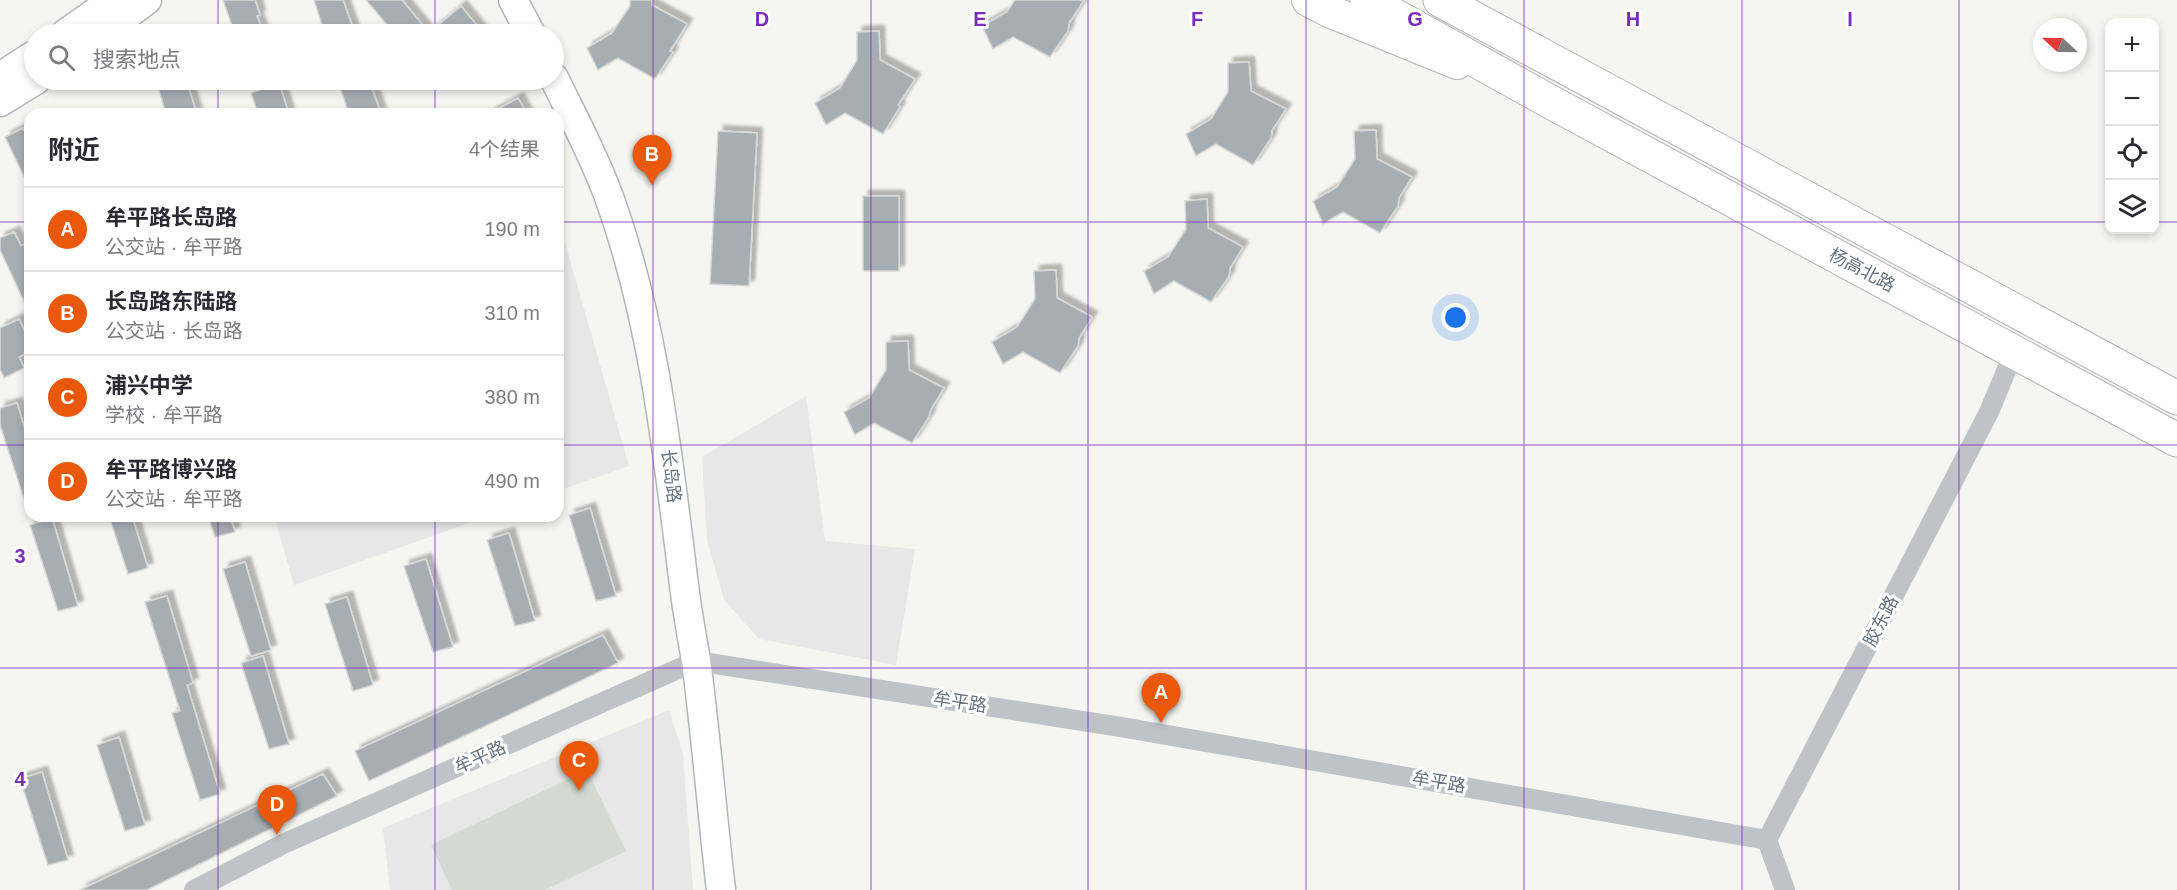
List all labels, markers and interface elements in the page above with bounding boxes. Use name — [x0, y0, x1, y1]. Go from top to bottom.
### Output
text: D — [755, 8, 769, 30]
text: E — [973, 8, 987, 30]
text: F — [1191, 8, 1203, 30]
text: G — [1407, 8, 1423, 30]
text: H — [1626, 8, 1640, 30]
text: I — [1847, 8, 1853, 30]
north arrow — [2033, 18, 2087, 72]
map controls — [2105, 18, 2159, 234]
button: + — [2105, 18, 2159, 72]
search box — [24, 24, 564, 90]
icon: search — [45, 41, 78, 74]
text: 搜索地点 — [93, 47, 181, 72]
button: − — [2105, 72, 2159, 126]
button: locate — [2105, 126, 2159, 180]
text: 附近 — [48, 135, 100, 165]
pin: B — [632, 136, 672, 185]
text: 4个结果 — [469, 138, 540, 160]
button: layers — [2105, 180, 2159, 234]
text: 牟平路长岛路 — [105, 205, 237, 230]
text: A — [60, 218, 75, 240]
text: 190 m — [484, 218, 540, 240]
text: 公交站 · 牟平路 — [105, 236, 243, 258]
street label: 杨高北路 — [1826, 244, 1898, 296]
text: 长岛路东陆路 — [105, 289, 237, 314]
text: B — [60, 302, 75, 324]
text: 310 m — [484, 302, 540, 324]
your location — [1441, 303, 1470, 332]
text: 公交站 · 长岛路 — [105, 320, 243, 342]
text: 浦兴中学 — [105, 373, 193, 398]
text: C — [60, 386, 75, 408]
text: 380 m — [484, 386, 540, 408]
text: 学校 · 牟平路 — [105, 404, 223, 426]
street label: 长岛路 — [658, 448, 684, 504]
text: 牟平路博兴路 — [105, 457, 237, 482]
text: D — [60, 470, 75, 492]
text: 490 m — [484, 470, 540, 492]
text: 公交站 · 牟平路 — [105, 488, 243, 510]
text: 3 — [14, 545, 26, 567]
street label: 胶东路 — [1860, 592, 1902, 650]
pin: A — [1142, 674, 1180, 723]
street label: 牟平路 — [932, 688, 988, 716]
street label: 牟平路 — [451, 737, 509, 777]
pin: C — [560, 742, 598, 791]
street label: 牟平路 — [1411, 767, 1467, 797]
text: 4 — [14, 768, 26, 790]
pin: D — [258, 786, 296, 835]

